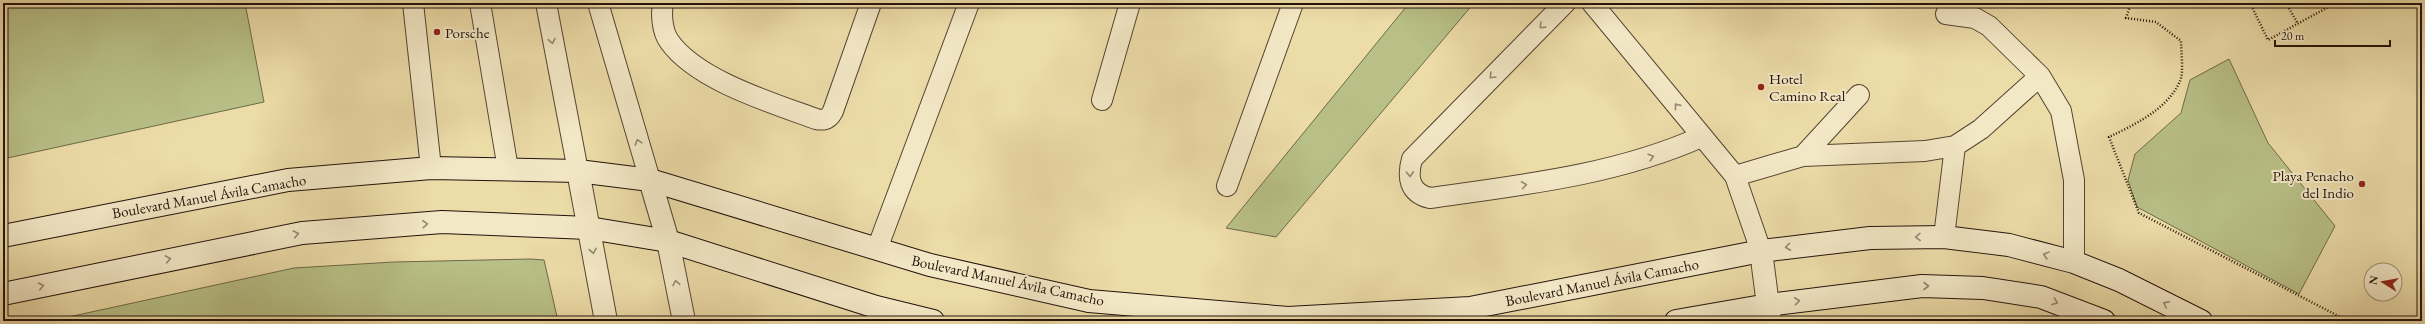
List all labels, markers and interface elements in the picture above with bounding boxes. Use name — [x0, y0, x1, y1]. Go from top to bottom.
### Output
one-way arrow — [1539, 21, 1547, 29]
scale bar — [2275, 22, 2390, 48]
place label: Porsche — [445, 23, 490, 42]
marker: Porsche — [432, 27, 442, 37]
text: 20 m — [2281, 28, 2305, 44]
one-way arrow — [548, 38, 556, 45]
place label: Hotel Camino Real — [1769, 69, 1846, 105]
one-way arrow — [1489, 71, 1496, 79]
marker: Hotel Camino Real — [1756, 82, 1766, 92]
one-way arrow — [1675, 103, 1682, 110]
one-way arrow — [634, 139, 643, 146]
one-way arrow — [1647, 153, 1654, 162]
place label: Playa Penacho del Indio — [2272, 166, 2354, 202]
street label: Boulevard Manuel Ávila Camacho — [110, 170, 308, 222]
one-way arrow — [1406, 171, 1415, 177]
marker: Playa Penacho del Indio — [2357, 179, 2367, 189]
one-way arrow — [1521, 181, 1527, 190]
one-way arrow — [422, 219, 429, 228]
one-way arrow — [293, 230, 299, 239]
one-way arrow — [1915, 233, 1921, 241]
one-way arrow — [1785, 243, 1792, 252]
one-way arrow — [589, 248, 597, 254]
street label: Boulevard Manuel Ávila Camacho — [910, 250, 1106, 310]
one-way arrow — [2043, 251, 2050, 260]
street label: Boulevard Manuel Ávila Camacho — [1504, 254, 1700, 310]
one-way arrow — [165, 255, 171, 264]
north arrow — [2363, 262, 2403, 302]
text: N — [2365, 274, 2381, 286]
one-way arrow — [673, 280, 681, 286]
one-way arrow — [38, 282, 44, 290]
one-way arrow — [1923, 282, 1929, 290]
one-way arrow — [1794, 297, 1800, 306]
one-way arrow — [2051, 297, 2058, 305]
one-way arrow — [2163, 301, 2171, 308]

